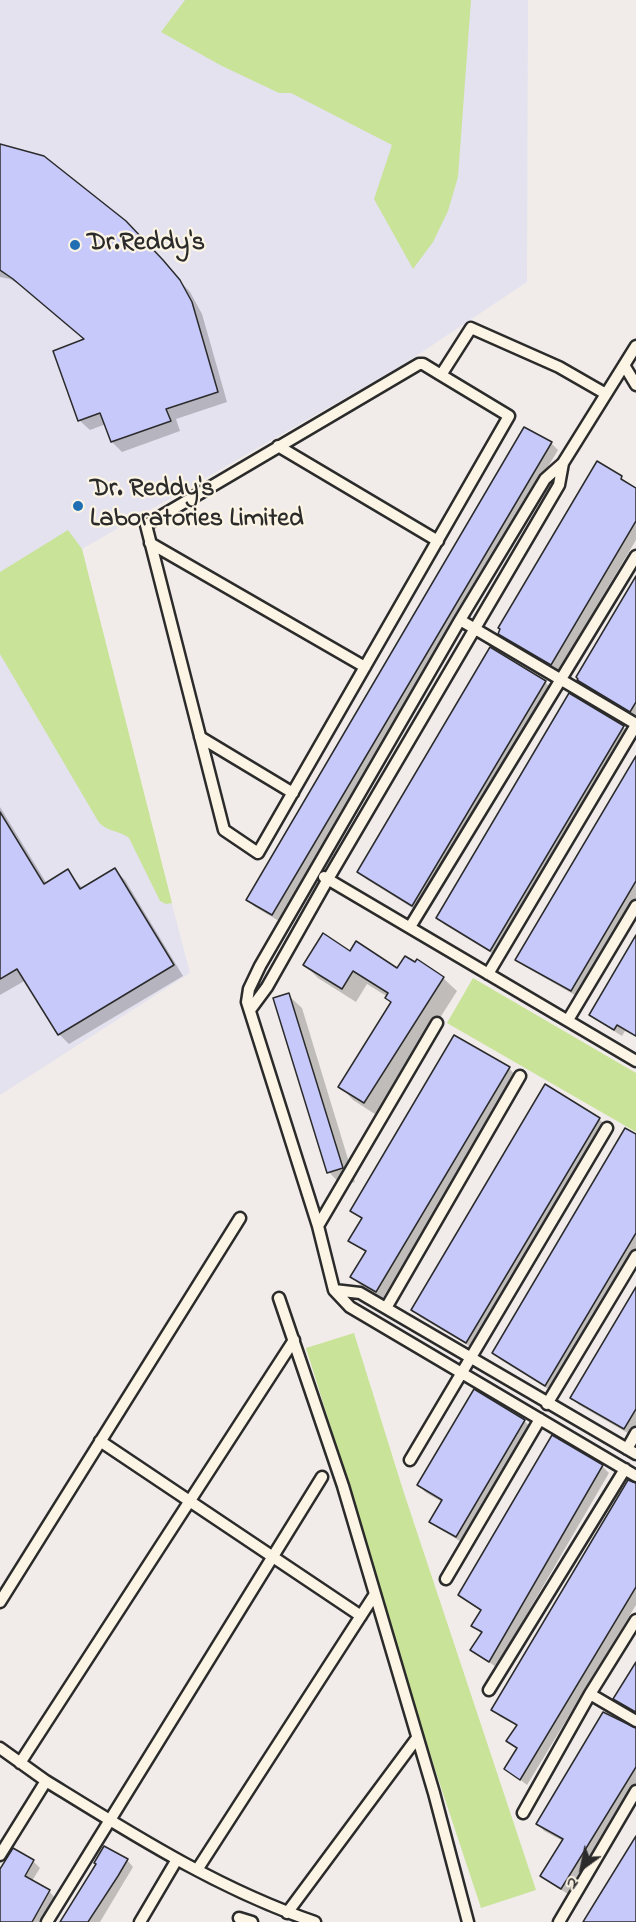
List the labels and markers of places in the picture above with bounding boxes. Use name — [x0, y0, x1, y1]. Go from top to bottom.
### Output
place label: Dr.Reddy's — [87, 229, 205, 261]
marker: Dr.Reddy's — [68, 238, 82, 252]
place label: Dr. Reddy's Laboratories Limited — [90, 475, 304, 536]
marker: Dr. Reddy's Laboratories Limited — [71, 499, 85, 513]

